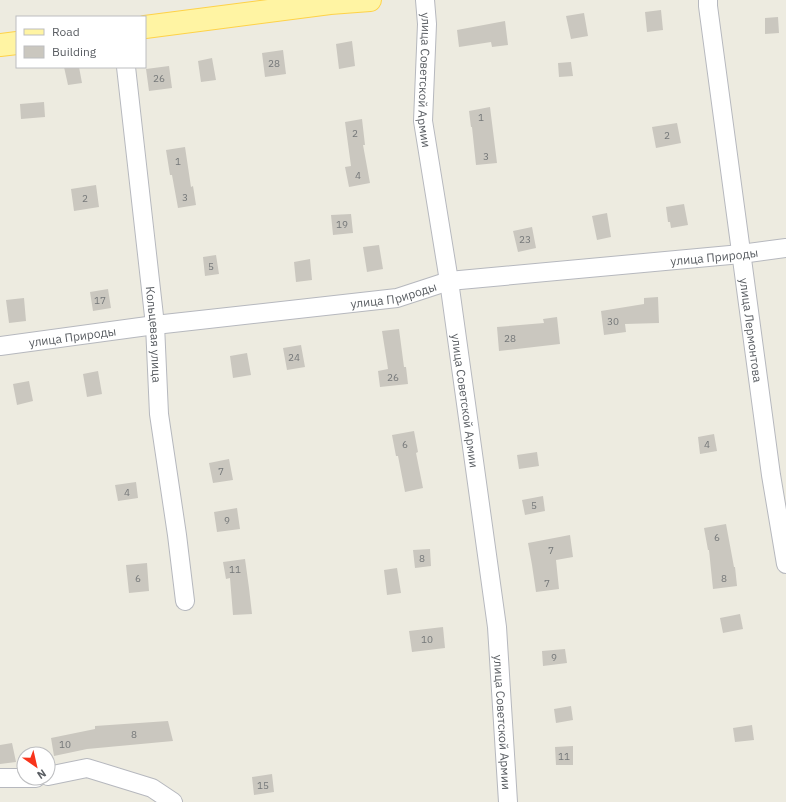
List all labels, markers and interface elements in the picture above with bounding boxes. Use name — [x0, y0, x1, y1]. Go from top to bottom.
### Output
street label: улица Советской Армии — [415, 12, 435, 148]
legend — [16, 16, 146, 68]
text: Road — [52, 24, 80, 39]
text: Building — [52, 44, 97, 59]
house number: 28 — [268, 57, 280, 70]
house number: 26 — [153, 72, 165, 85]
house number: 1 — [478, 111, 484, 124]
house number: 2 — [352, 127, 358, 140]
house number: 2 — [664, 129, 670, 142]
house number: 3 — [483, 150, 489, 163]
house number: 1 — [175, 155, 181, 168]
house number: 4 — [355, 169, 361, 182]
house number: 3 — [182, 191, 188, 204]
house number: 2 — [82, 192, 88, 205]
house number: 19 — [336, 218, 348, 231]
house number: 23 — [519, 233, 531, 246]
street label: улица Природы — [670, 244, 759, 268]
house number: 5 — [208, 260, 214, 273]
street label: улица Лермонтова — [737, 277, 766, 384]
street label: улица Природы — [350, 278, 438, 311]
street label: Кольцевая улица — [143, 285, 165, 384]
house number: 17 — [94, 294, 106, 307]
house number: 30 — [607, 315, 619, 328]
street label: улица Природы — [28, 323, 117, 350]
house number: 28 — [504, 332, 516, 345]
street label: улица Советской Армии — [449, 333, 482, 469]
house number: 24 — [288, 351, 300, 364]
house number: 26 — [387, 371, 399, 384]
house number: 6 — [402, 438, 408, 451]
house number: 4 — [704, 438, 710, 451]
house number: 7 — [218, 465, 224, 478]
house number: 4 — [124, 486, 130, 499]
house number: 5 — [531, 499, 537, 512]
house number: 9 — [224, 514, 230, 527]
house number: 6 — [714, 531, 720, 544]
house number: 7 — [548, 544, 554, 557]
house number: 8 — [419, 552, 425, 565]
house number: 11 — [229, 563, 241, 576]
house number: 6 — [135, 572, 141, 585]
house number: 8 — [721, 572, 727, 585]
house number: 7 — [544, 577, 550, 590]
house number: 10 — [421, 633, 433, 646]
house number: 9 — [551, 651, 557, 664]
street label: улица Советской Армии — [491, 654, 515, 790]
house number: 8 — [131, 728, 137, 741]
house number: 10 — [59, 738, 71, 751]
north arrow — [16, 746, 56, 786]
house number: 11 — [558, 750, 570, 763]
text: N — [34, 766, 49, 782]
house number: 15 — [257, 779, 269, 792]

